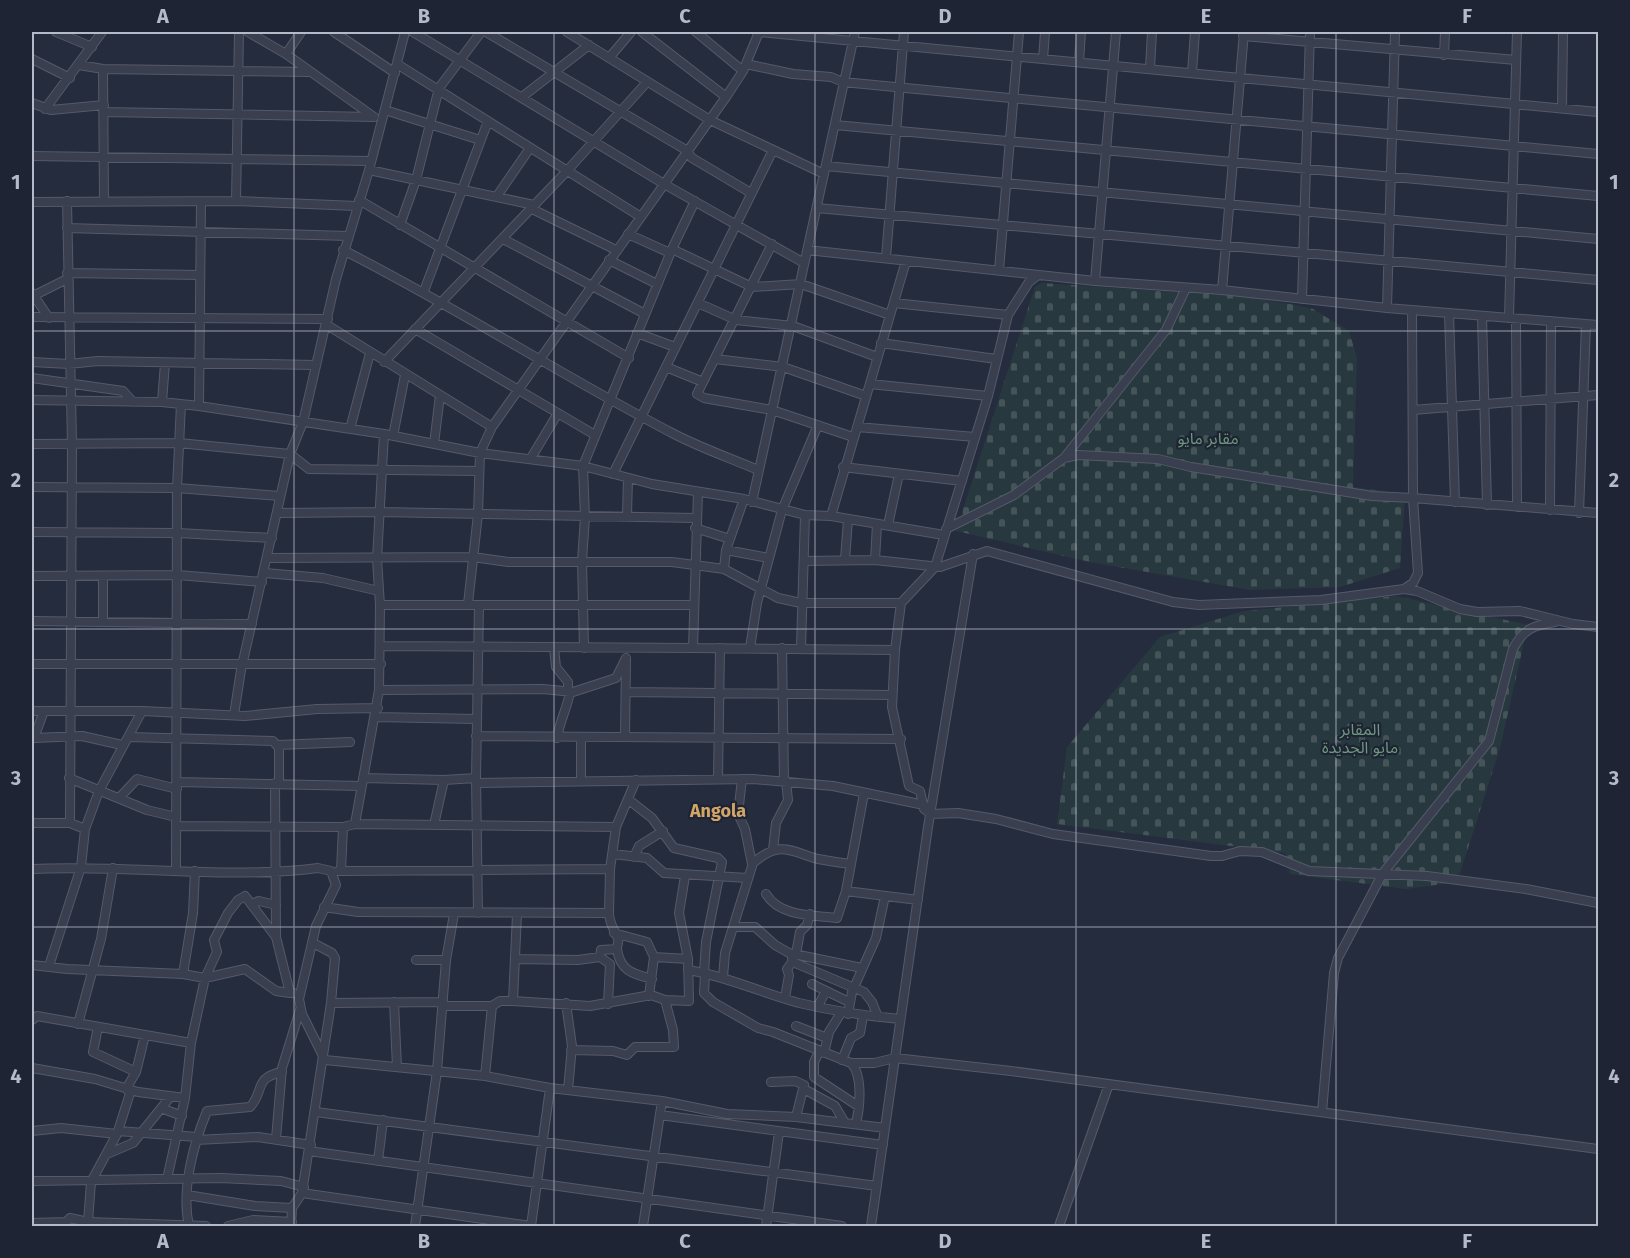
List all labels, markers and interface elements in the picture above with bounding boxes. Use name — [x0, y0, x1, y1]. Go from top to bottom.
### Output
text: A — [156, 4, 170, 28]
text: B — [418, 4, 430, 28]
text: C — [679, 4, 691, 28]
text: D — [938, 4, 952, 28]
text: E — [1201, 4, 1211, 28]
text: F — [1462, 4, 1472, 28]
text: 1 — [11, 170, 21, 194]
text: 1 — [1609, 170, 1619, 194]
park label: مقابر مايو — [1177, 429, 1239, 448]
text: 2 — [11, 468, 21, 492]
text: 2 — [1609, 468, 1619, 492]
park label: المقابر مايو الجديدة — [1322, 720, 1398, 757]
text: 3 — [10, 766, 21, 790]
text: 3 — [1608, 766, 1619, 790]
district label: Angola — [689, 800, 746, 822]
text: 4 — [10, 1064, 22, 1088]
text: 4 — [1608, 1064, 1620, 1088]
text: A — [156, 1229, 170, 1253]
text: B — [418, 1229, 430, 1253]
text: C — [679, 1229, 691, 1253]
text: D — [938, 1229, 952, 1253]
text: E — [1201, 1229, 1211, 1253]
text: F — [1462, 1229, 1472, 1253]

